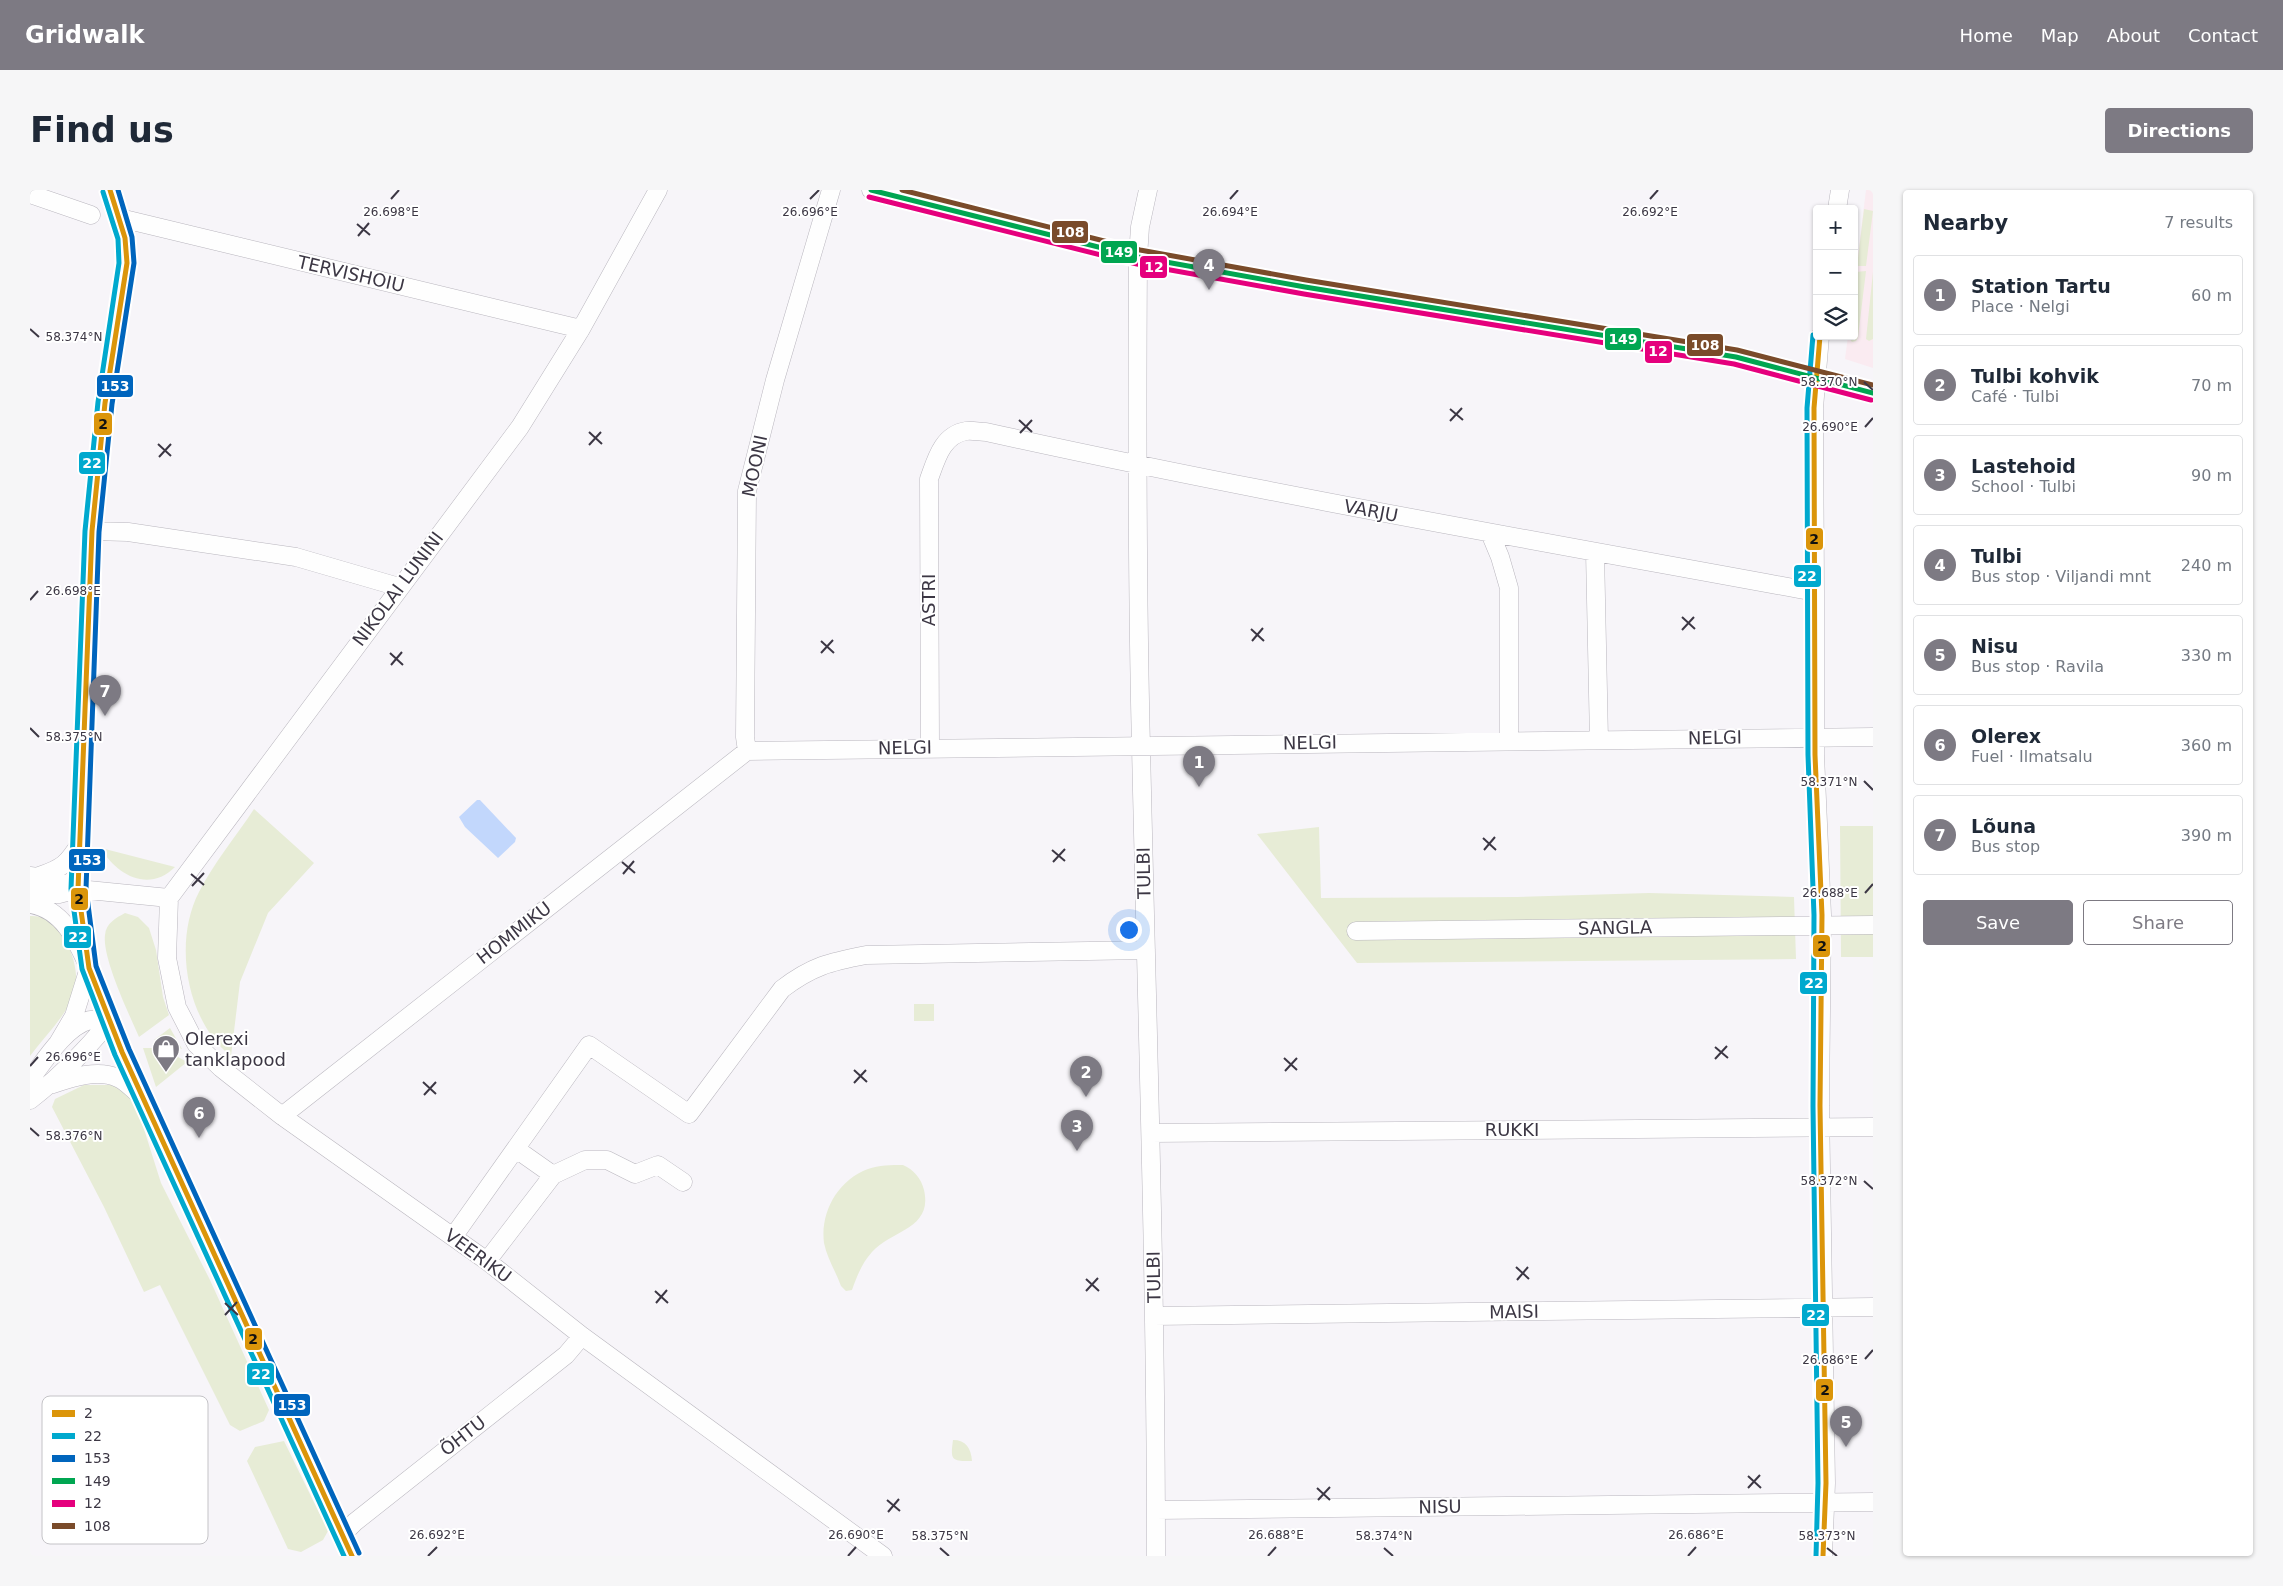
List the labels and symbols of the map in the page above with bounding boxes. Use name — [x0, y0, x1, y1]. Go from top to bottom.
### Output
text: 26.698°E — [363, 205, 419, 219]
text: 26.696°E — [782, 205, 838, 219]
text: 26.694°E — [1202, 205, 1258, 219]
text: 26.692°E — [1622, 205, 1678, 219]
line badge: 108 — [1051, 220, 1089, 244]
text: 108 — [1055, 224, 1085, 240]
line badge: 149 — [1100, 240, 1138, 264]
text: 149 — [1104, 244, 1134, 260]
pin: 4 — [1193, 249, 1225, 290]
street label: TERVISHOIU — [295, 251, 407, 296]
line badge: 12 — [1139, 255, 1168, 279]
text: 12 — [1144, 259, 1164, 275]
line badge: 149 — [1604, 327, 1642, 351]
text: 58.374°N — [46, 330, 102, 344]
text: 149 — [1608, 331, 1638, 347]
line badge: 108 — [1686, 333, 1724, 357]
text: 108 — [1690, 337, 1720, 353]
line badge: 12 — [1644, 340, 1673, 364]
text: 12 — [1648, 343, 1668, 359]
line badge: 153 — [96, 374, 134, 398]
text: 58.370°N — [1801, 375, 1857, 389]
text: 153 — [100, 378, 130, 394]
line badge: 2 — [93, 412, 113, 436]
text: 2 — [98, 416, 108, 432]
text: 26.690°E — [1802, 420, 1858, 434]
street label: MOONI — [738, 433, 771, 499]
line badge: 22 — [78, 451, 106, 475]
text: 22 — [82, 455, 102, 471]
street label: VARJU — [1342, 495, 1400, 526]
line badge: 2 — [1805, 527, 1824, 551]
street label: NIKOLAI LUNINI — [348, 528, 447, 650]
text: 2 — [1809, 531, 1819, 547]
line badge: 22 — [1793, 564, 1822, 588]
text: 22 — [1797, 568, 1817, 584]
street label: ASTRI — [918, 574, 939, 626]
text: 26.698°E — [45, 584, 101, 598]
pin: 7 — [89, 675, 121, 716]
street label: NELGI — [1688, 727, 1742, 748]
text: 58.375°N — [46, 730, 102, 744]
street label: NELGI — [1283, 732, 1337, 753]
street label: NELGI — [878, 737, 932, 758]
pin: 1 — [1183, 746, 1215, 787]
text: 58.371°N — [1801, 775, 1857, 789]
street label: TULBI — [1133, 847, 1154, 900]
line badge: 153 — [68, 848, 106, 872]
text: 153 — [72, 852, 102, 868]
text: 26.688°E — [1802, 886, 1858, 900]
line badge: 2 — [70, 887, 89, 911]
text: 2 — [74, 891, 84, 907]
street label: HOMMIKU — [472, 897, 555, 968]
street label: SANGLA — [1578, 916, 1653, 939]
your location — [1116, 917, 1142, 943]
line badge: 22 — [63, 925, 92, 949]
text: 22 — [68, 929, 88, 945]
line badge: 2 — [1812, 934, 1831, 958]
text: 2 — [1817, 938, 1827, 954]
line badge: 22 — [1799, 971, 1828, 995]
text: 22 — [1804, 975, 1824, 991]
place label: Olerexi tanklapood — [185, 1028, 286, 1070]
shop icon: Olerexi tanklapood — [151, 1034, 181, 1073]
text: 26.696°E — [45, 1050, 101, 1064]
pin: 2 — [1070, 1056, 1102, 1097]
pin: 6 — [183, 1097, 215, 1138]
pin: 3 — [1061, 1110, 1093, 1151]
street label: RUKKI — [1485, 1119, 1539, 1140]
text: 58.376°N — [46, 1129, 102, 1143]
text: 58.372°N — [1801, 1174, 1857, 1188]
street label: VEERIKU — [441, 1224, 516, 1287]
street label: TULBI — [1143, 1251, 1164, 1304]
street label: MAISI — [1489, 1301, 1539, 1322]
line badge: 22 — [1801, 1303, 1830, 1327]
text: 22 — [1806, 1307, 1826, 1323]
line badge: 2 — [244, 1327, 263, 1351]
text: 2 — [248, 1331, 258, 1347]
text: 26.686°E — [1802, 1353, 1858, 1367]
line badge: 22 — [246, 1362, 275, 1386]
text: 22 — [251, 1366, 271, 1382]
line badge: 2 — [1815, 1378, 1834, 1402]
text: 2 — [1820, 1382, 1830, 1398]
line badge: 153 — [273, 1393, 311, 1417]
legend — [42, 1396, 208, 1544]
text: 153 — [277, 1397, 307, 1413]
text: 2 — [84, 1405, 93, 1421]
pin: 5 — [1830, 1406, 1862, 1447]
street label: ÕHTU — [436, 1411, 490, 1460]
text: 22 — [84, 1428, 102, 1444]
text: 153 — [84, 1450, 111, 1466]
text: 149 — [84, 1473, 111, 1489]
text: 12 — [84, 1495, 102, 1511]
street label: NISU — [1418, 1496, 1462, 1517]
text: 108 — [84, 1518, 111, 1534]
text: 26.692°E — [409, 1528, 465, 1542]
text: 26.690°E — [828, 1528, 884, 1542]
text: 26.688°E — [1248, 1528, 1304, 1542]
text: 26.686°E — [1668, 1528, 1724, 1542]
text: 58.375°N — [912, 1529, 968, 1543]
text: 58.374°N — [1356, 1529, 1412, 1543]
text: 58.373°N — [1799, 1529, 1855, 1543]

